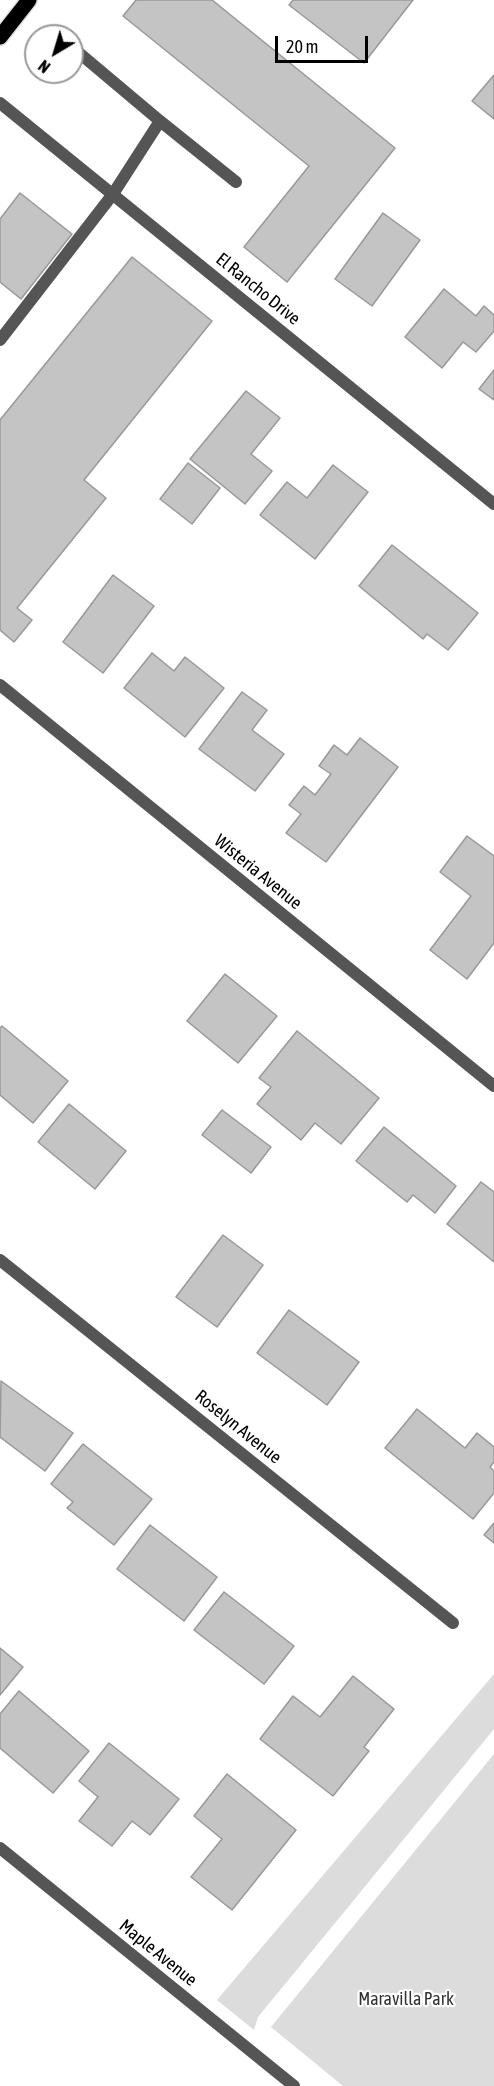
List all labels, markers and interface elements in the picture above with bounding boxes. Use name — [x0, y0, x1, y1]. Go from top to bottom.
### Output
north arrow — [24, 24, 84, 84]
scale bar — [278, 24, 371, 62]
text: 20 m — [286, 36, 318, 57]
text: N — [35, 57, 53, 77]
street label: El Rancho Drive — [211, 248, 305, 330]
street label: Wisteria Avenue — [210, 830, 306, 914]
street label: Roselyn Avenue — [190, 1386, 286, 1468]
street label: Maple Avenue — [115, 1915, 201, 1991]
park label: Maravilla Park — [358, 1988, 454, 2010]

